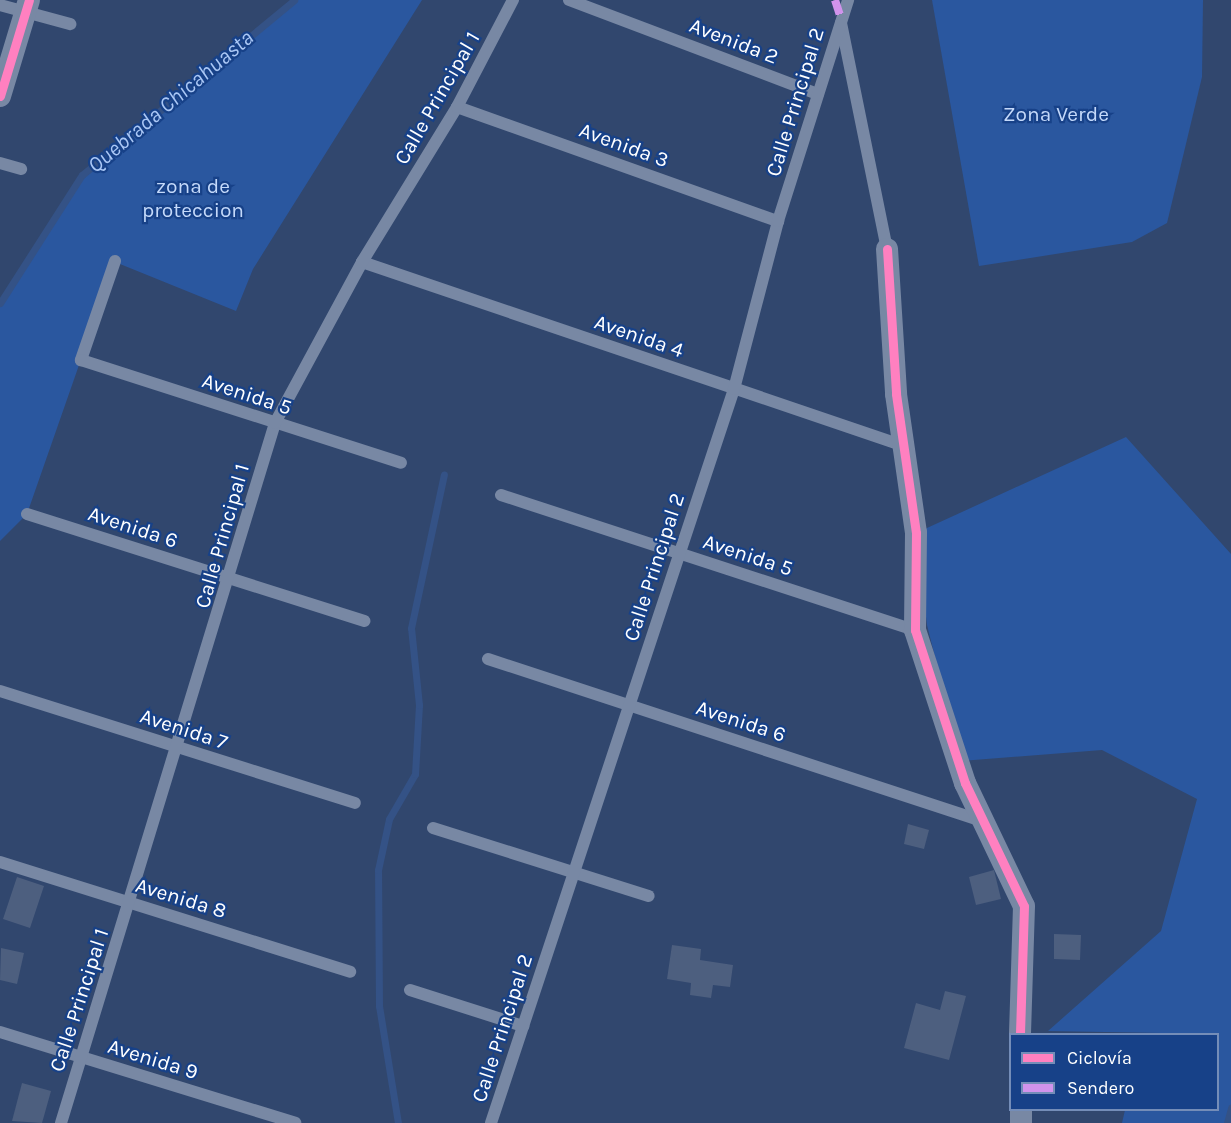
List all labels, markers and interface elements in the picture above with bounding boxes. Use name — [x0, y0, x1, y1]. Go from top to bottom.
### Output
street label: Avenida 2 — [686, 13, 782, 69]
water label: Quebrada Chicahuasta — [83, 25, 259, 179]
street label: Calle Principal 2 — [760, 25, 830, 179]
street label: Calle Principal 1 — [389, 27, 485, 169]
park label: Zona Verde — [1003, 101, 1109, 127]
street label: Avenida 3 — [576, 117, 672, 173]
park label: zona de proteccion — [142, 173, 244, 223]
street label: Avenida 4 — [591, 309, 687, 363]
street label: Avenida 5 — [199, 368, 295, 420]
street label: Calle Principal 1 — [189, 461, 255, 611]
street label: Calle Principal 2 — [618, 490, 690, 644]
street label: Avenida 6 — [85, 501, 181, 553]
street label: Avenida 5 — [700, 529, 796, 581]
street label: Avenida 6 — [693, 695, 789, 747]
street label: Avenida 7 — [137, 703, 231, 755]
street label: Avenida 8 — [132, 872, 230, 924]
street label: Calle Principal 1 — [44, 925, 114, 1075]
street label: Calle Principal 2 — [466, 951, 538, 1105]
street label: Avenida 9 — [105, 1033, 201, 1085]
legend — [1009, 1033, 1219, 1111]
text: Ciclovía — [1067, 1047, 1132, 1069]
text: Sendero — [1067, 1077, 1134, 1099]

